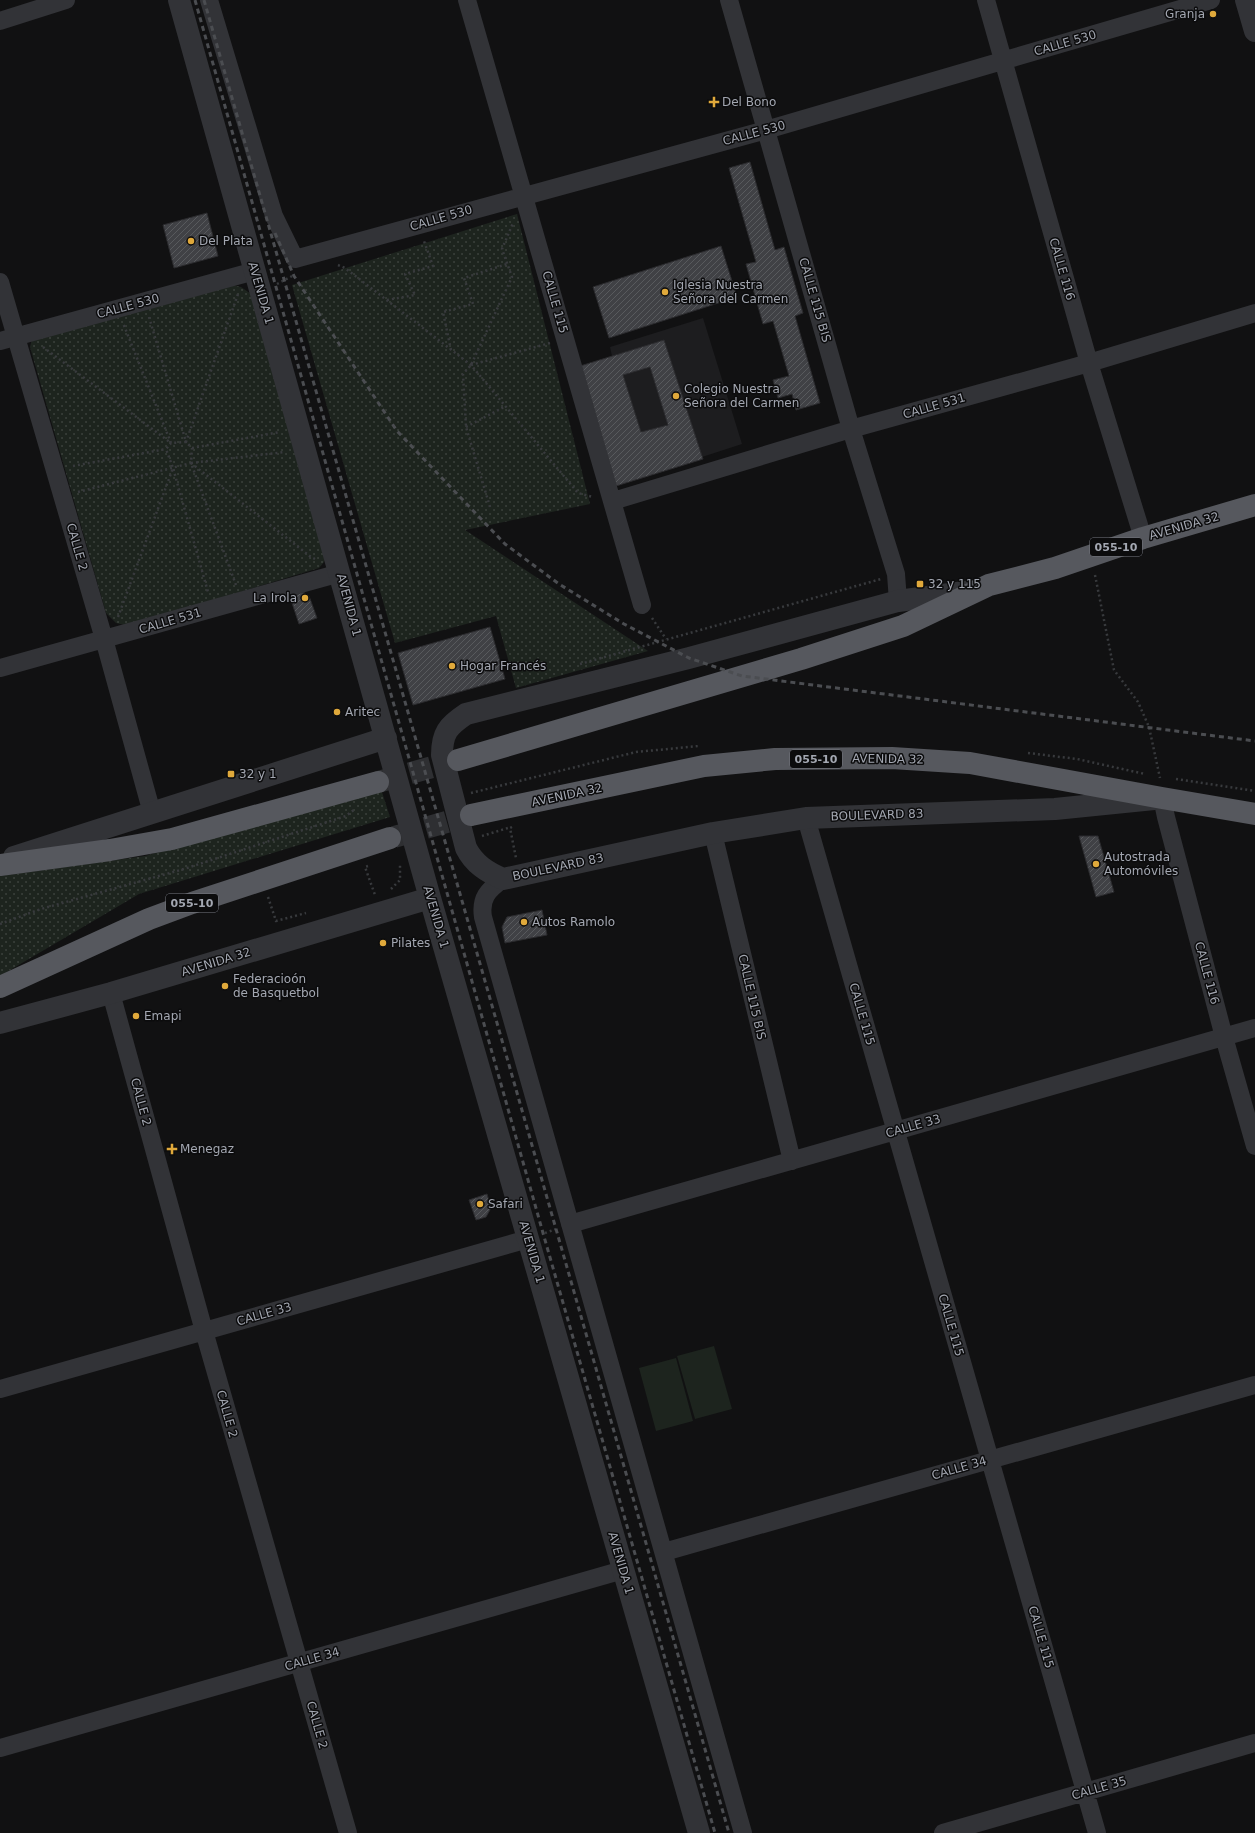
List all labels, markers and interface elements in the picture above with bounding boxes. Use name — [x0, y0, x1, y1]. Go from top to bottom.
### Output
place label: Granja — [1165, 7, 1205, 21]
marker: Granja — [1208, 9, 1218, 19]
street label: CALLE 530 — [1032, 27, 1098, 59]
place label: Del Bono — [722, 95, 776, 109]
marker: Del Bono — [709, 97, 719, 107]
street label: CALLE 530 — [721, 118, 787, 148]
street label: CALLE 530 — [408, 202, 474, 234]
place label: Del Plata — [199, 234, 253, 248]
marker: Del Plata — [186, 236, 196, 246]
street label: CALLE 116 — [1046, 236, 1078, 302]
street label: CALLE 115 BIS — [796, 256, 834, 344]
street label: AVENIDA 1 — [245, 260, 277, 326]
street label: CALLE 115 — [539, 269, 571, 335]
place label: Iglesia Nuestra Señora del Carmen — [673, 278, 788, 306]
marker: Iglesia Nuestra Señora del Carmen — [660, 287, 670, 297]
street label: CALLE 530 — [95, 291, 161, 321]
place label: Colegio Nuestra Señora del Carmen — [684, 382, 799, 410]
street label: CALLE 531 — [901, 390, 967, 422]
marker: Colegio Nuestra Señora del Carmen — [671, 391, 681, 401]
street label: AVENIDA 32 — [1147, 509, 1221, 543]
street label: CALLE 2 — [64, 522, 90, 572]
road number: 055-10 — [1090, 538, 1142, 556]
street label: AVENIDA 1 — [334, 572, 364, 638]
place label: 32 y 115 — [928, 577, 981, 591]
marker: 32 y 115 — [915, 579, 925, 589]
place label: La Irola — [253, 591, 297, 605]
marker: La Irola — [300, 593, 310, 603]
street label: CALLE 531 — [137, 605, 203, 637]
place label: Hogar Francés — [460, 659, 546, 673]
marker: Hogar Francés — [447, 661, 457, 671]
place label: Aritec — [345, 705, 380, 719]
marker: Aritec — [332, 707, 342, 717]
road number: 055-10 — [790, 750, 842, 768]
street label: AVENIDA 32 — [852, 751, 924, 767]
place label: 32 y 1 — [239, 767, 277, 781]
marker: 32 y 1 — [226, 769, 236, 779]
street label: AVENIDA 32 — [530, 781, 604, 809]
street label: BOULEVARD 83 — [830, 806, 924, 824]
place label: Autostrada Automóviles — [1104, 850, 1178, 878]
street label: BOULEVARD 83 — [511, 851, 605, 883]
marker: Autostrada Automóviles — [1091, 859, 1101, 869]
street label: AVENIDA 1 — [420, 884, 452, 950]
road number: 055-10 — [166, 894, 218, 912]
place label: Autos Ramolo — [532, 915, 615, 929]
marker: Autos Ramolo — [519, 917, 529, 927]
place label: Pilates — [391, 936, 430, 950]
marker: Pilates — [378, 938, 388, 948]
street label: CALLE 116 — [1192, 940, 1222, 1006]
street label: AVENIDA 32 — [179, 945, 253, 979]
street label: CALLE 115 BIS — [735, 953, 769, 1041]
place label: Federacioón de Basquetbol — [233, 972, 319, 1000]
marker: Federacioón de Basquetbol — [220, 981, 230, 991]
street label: CALLE 115 — [846, 981, 878, 1047]
place label: Emapi — [144, 1009, 182, 1023]
marker: Emapi — [131, 1011, 141, 1021]
street label: CALLE 2 — [128, 1077, 154, 1127]
street label: CALLE 33 — [884, 1111, 942, 1141]
place label: Menegaz — [180, 1142, 234, 1156]
marker: Menegaz — [167, 1144, 177, 1154]
place label: Safari — [488, 1197, 523, 1211]
marker: Safari — [475, 1199, 485, 1209]
street label: AVENIDA 1 — [516, 1219, 548, 1285]
street label: CALLE 115 — [935, 1292, 967, 1358]
street label: CALLE 33 — [235, 1299, 293, 1329]
street label: CALLE 2 — [214, 1389, 240, 1439]
street label: CALLE 34 — [930, 1453, 988, 1483]
street label: AVENIDA 1 — [605, 1530, 637, 1596]
street label: CALLE 115 — [1025, 1604, 1057, 1670]
street label: CALLE 34 — [283, 1644, 341, 1674]
street label: CALLE 2 — [304, 1700, 330, 1750]
street label: CALLE 35 — [1070, 1773, 1128, 1803]

